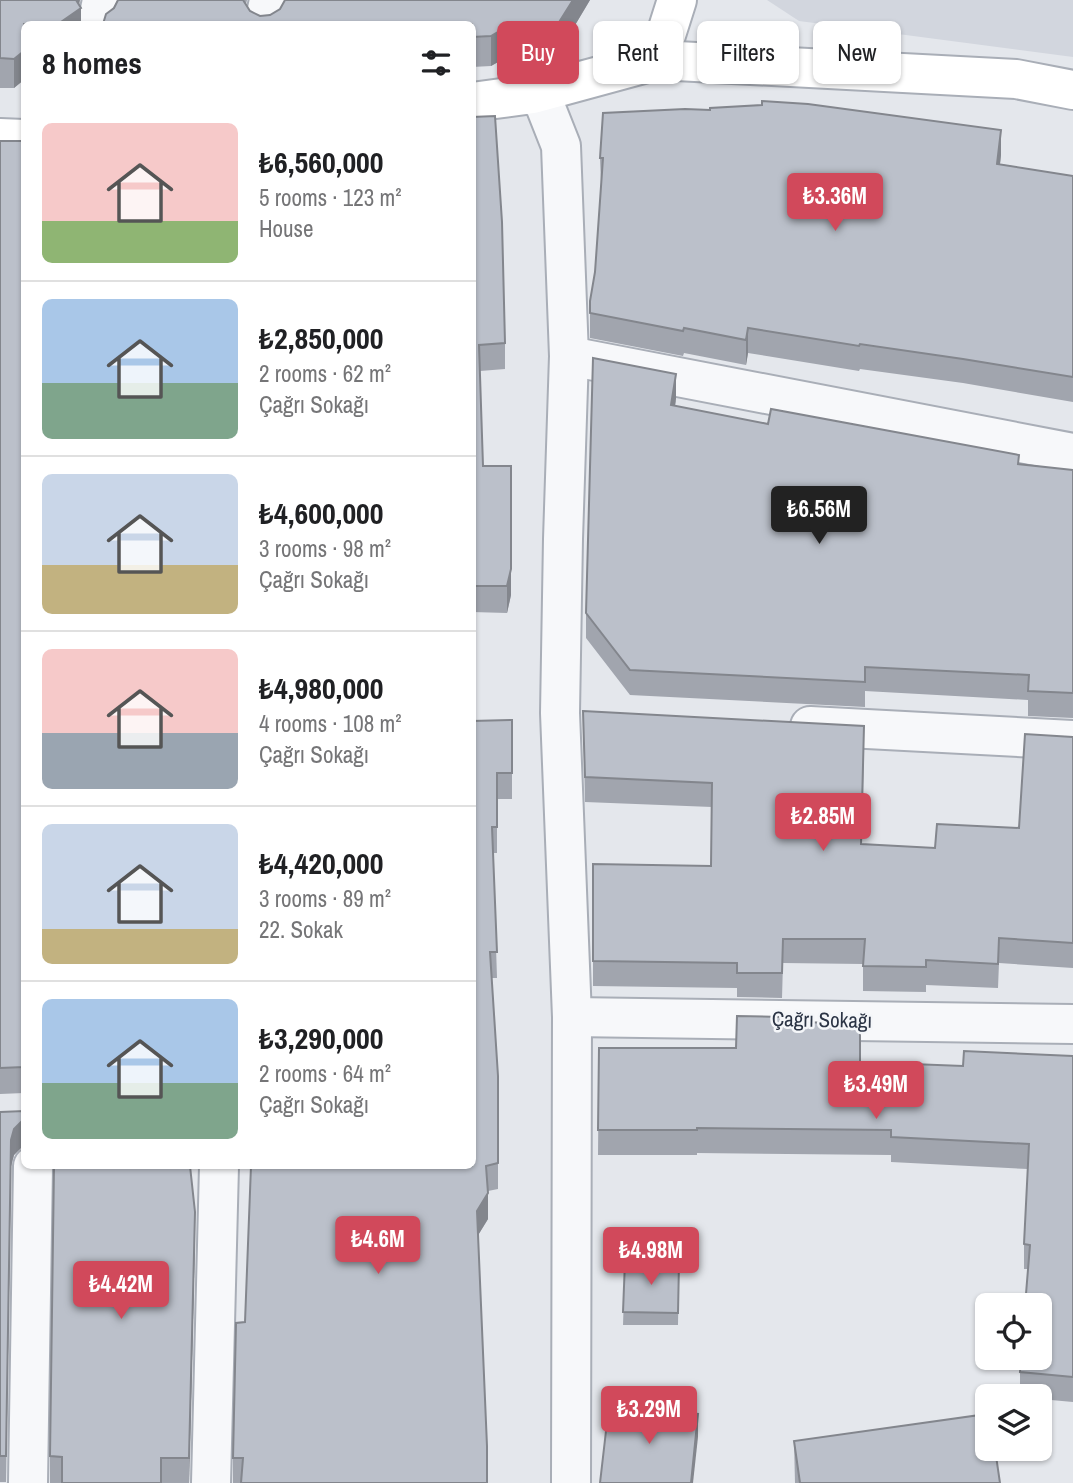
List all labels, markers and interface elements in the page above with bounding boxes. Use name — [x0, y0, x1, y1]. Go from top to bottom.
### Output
chip: Buy — [497, 21, 579, 84]
chip: Rent — [593, 21, 683, 84]
chip: Filters — [697, 21, 799, 84]
chip: New — [813, 21, 901, 84]
text: 8 homes — [42, 43, 142, 83]
icon: filters — [417, 44, 455, 82]
text: ₺6,560,000 — [259, 142, 383, 182]
icon: home — [98, 151, 182, 235]
pin: ₺3.36M — [778, 174, 892, 233]
text: ₺3.36M — [803, 180, 867, 211]
text: 5 rooms · 123 m² — [259, 182, 402, 213]
text: House — [259, 213, 314, 244]
text: ₺2,850,000 — [259, 318, 383, 358]
icon: home — [98, 327, 182, 411]
text: 2 rooms · 62 m² — [259, 358, 391, 389]
text: Çağrı Sokağı — [259, 389, 369, 420]
pin: ₺6.56M — [762, 486, 876, 546]
text: ₺4,600,000 — [259, 493, 383, 533]
text: ₺6.56M — [787, 493, 851, 524]
icon: home — [98, 502, 182, 586]
text: 3 rooms · 98 m² — [259, 533, 391, 564]
text: Çağrı Sokağı — [259, 564, 369, 595]
text: ₺4,980,000 — [259, 668, 383, 708]
icon: home — [98, 677, 182, 761]
text: 4 rooms · 108 m² — [259, 708, 402, 739]
text: Çağrı Sokağı — [259, 739, 369, 770]
pin: ₺2.85M — [766, 794, 880, 853]
text: ₺2.85M — [791, 800, 855, 831]
text: ₺4,420,000 — [259, 843, 383, 883]
icon: home — [98, 852, 182, 936]
text: 3 rooms · 89 m² — [259, 883, 391, 914]
text: 22. Sokak — [259, 914, 343, 945]
street label: Çağrı Sokağı — [772, 1004, 873, 1035]
text: ₺3,290,000 — [259, 1018, 383, 1058]
icon: home — [98, 1027, 182, 1111]
text: 2 rooms · 64 m² — [259, 1058, 391, 1089]
pin: ₺3.49M — [819, 1062, 933, 1121]
text: ₺3.49M — [844, 1068, 908, 1099]
text: Çağrı Sokağı — [259, 1089, 369, 1120]
pin: ₺4.6M — [329, 1216, 427, 1276]
text: ₺4.6M — [351, 1223, 405, 1254]
pin: ₺4.98M — [594, 1228, 708, 1287]
text: ₺4.98M — [619, 1234, 683, 1265]
pin: ₺4.42M — [64, 1262, 178, 1321]
text: ₺4.42M — [89, 1268, 153, 1299]
map controls — [975, 1293, 1052, 1461]
button: locate — [975, 1293, 1052, 1370]
button: layers — [975, 1384, 1052, 1461]
pin: ₺3.29M — [592, 1386, 706, 1446]
text: ₺3.29M — [617, 1393, 681, 1424]

